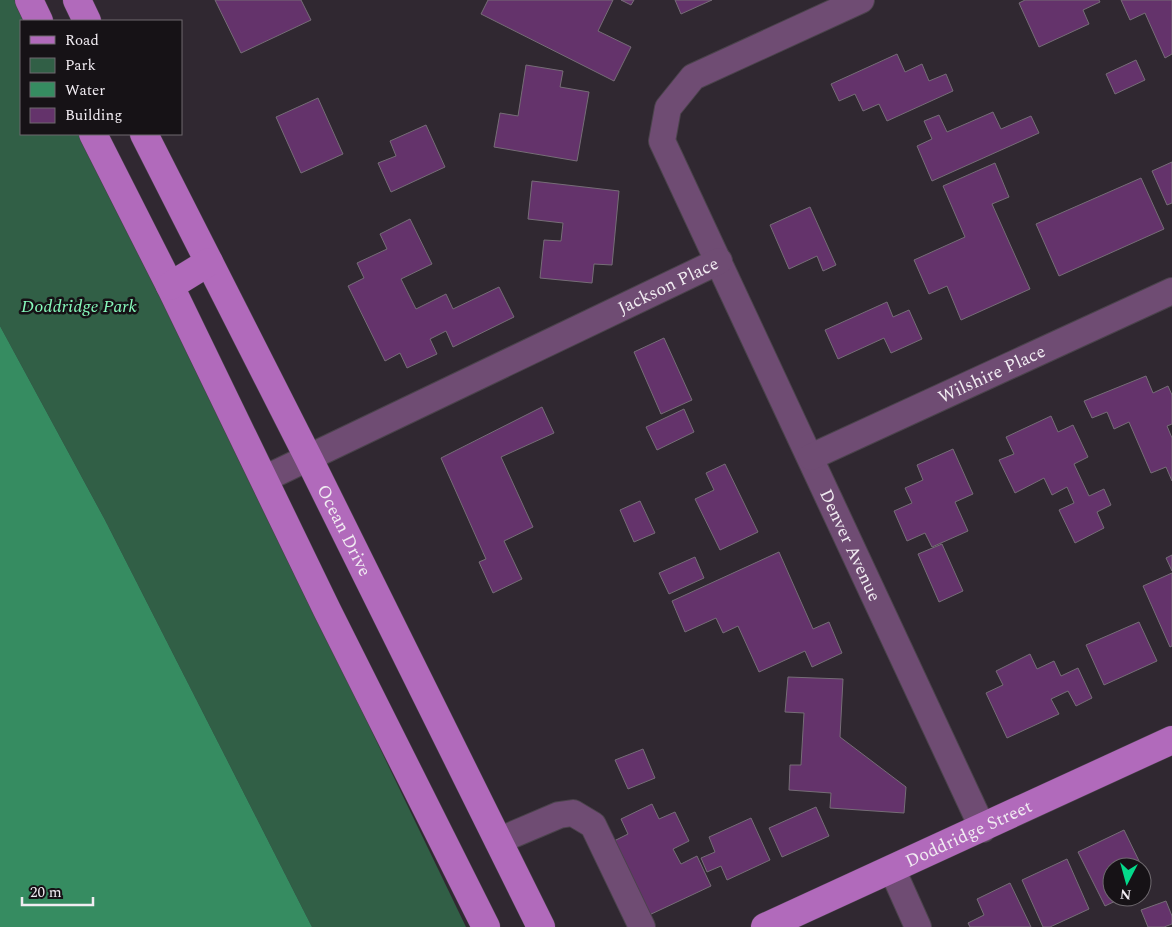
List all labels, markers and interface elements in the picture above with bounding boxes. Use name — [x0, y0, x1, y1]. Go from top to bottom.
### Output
legend — [20, 20, 182, 135]
text: Road — [65, 29, 99, 52]
text: Park — [65, 54, 96, 77]
text: Water — [65, 79, 105, 102]
text: Building — [65, 104, 122, 127]
street label: Jackson Place — [613, 250, 723, 322]
park label: Doddridge Park — [21, 293, 137, 320]
street label: Wilshire Place — [934, 338, 1050, 411]
street label: Ocean Drive — [310, 480, 378, 581]
street label: Denver Avenue — [812, 484, 888, 606]
street label: Doddridge Street — [901, 793, 1037, 875]
north arrow — [1102, 857, 1152, 907]
scale bar — [22, 874, 94, 906]
text: 20 m — [30, 881, 62, 904]
text: N — [1119, 883, 1132, 905]

